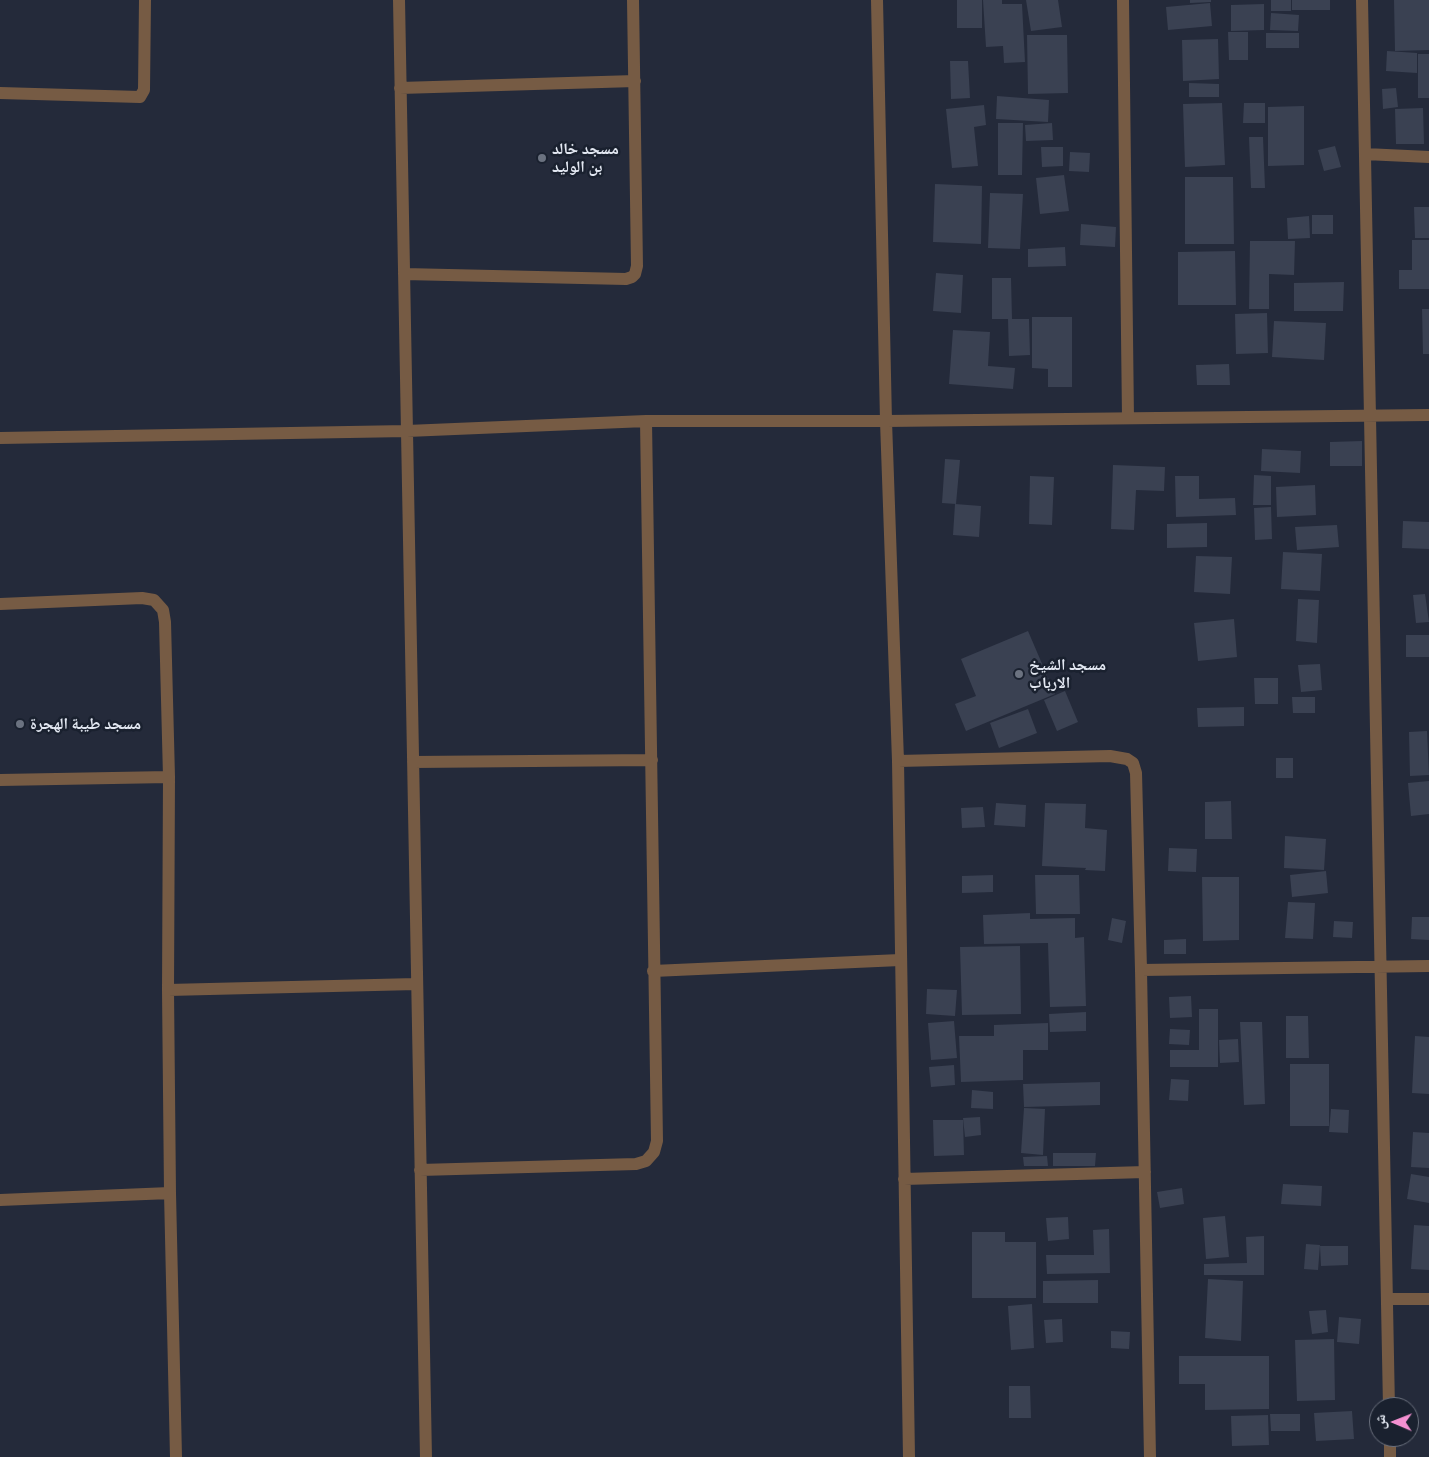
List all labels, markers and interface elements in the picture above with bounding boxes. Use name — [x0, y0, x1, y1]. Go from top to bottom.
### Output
place label: مسجد خالد بن الوليد — [552, 139, 619, 177]
marker: مسجد خالد بن الوليد — [536, 152, 548, 164]
place label: مسجد الشيخ الارباب — [1029, 655, 1106, 693]
marker: مسجد الشيخ الارباب — [1013, 668, 1025, 680]
place label: مسجد طيبة الهجرة — [30, 714, 141, 734]
marker: مسجد طيبة الهجرة — [14, 718, 26, 730]
north arrow — [1369, 1397, 1419, 1447]
text: ش — [1371, 1414, 1389, 1429]

